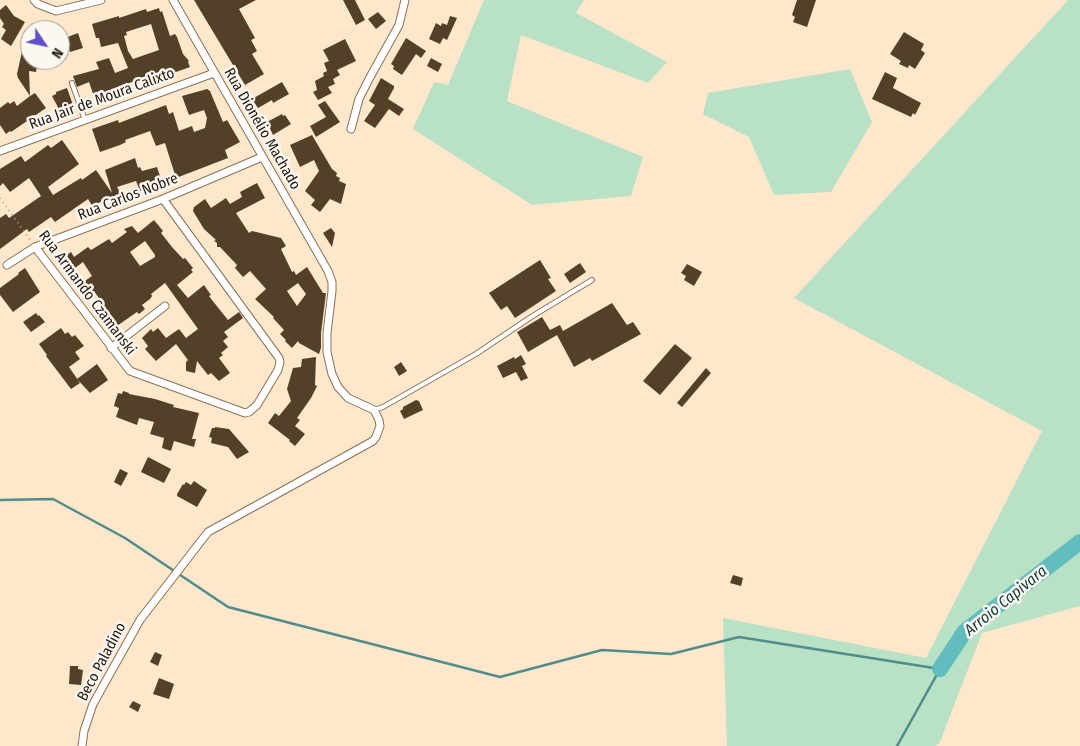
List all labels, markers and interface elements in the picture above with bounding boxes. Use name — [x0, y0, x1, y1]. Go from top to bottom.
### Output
north arrow — [20, 20, 70, 70]
text: N — [48, 45, 66, 61]
street label: Rua Jair de Moura Calixto — [27, 64, 177, 134]
street label: Rua Dionélio Machado — [220, 65, 304, 193]
street label: Rua Carlos Nobre — [75, 170, 181, 224]
street label: Rua Armando Czamanski — [34, 227, 140, 359]
water label: Arroio Capivara — [961, 562, 1051, 640]
street label: Beco Paladino — [74, 620, 130, 704]

